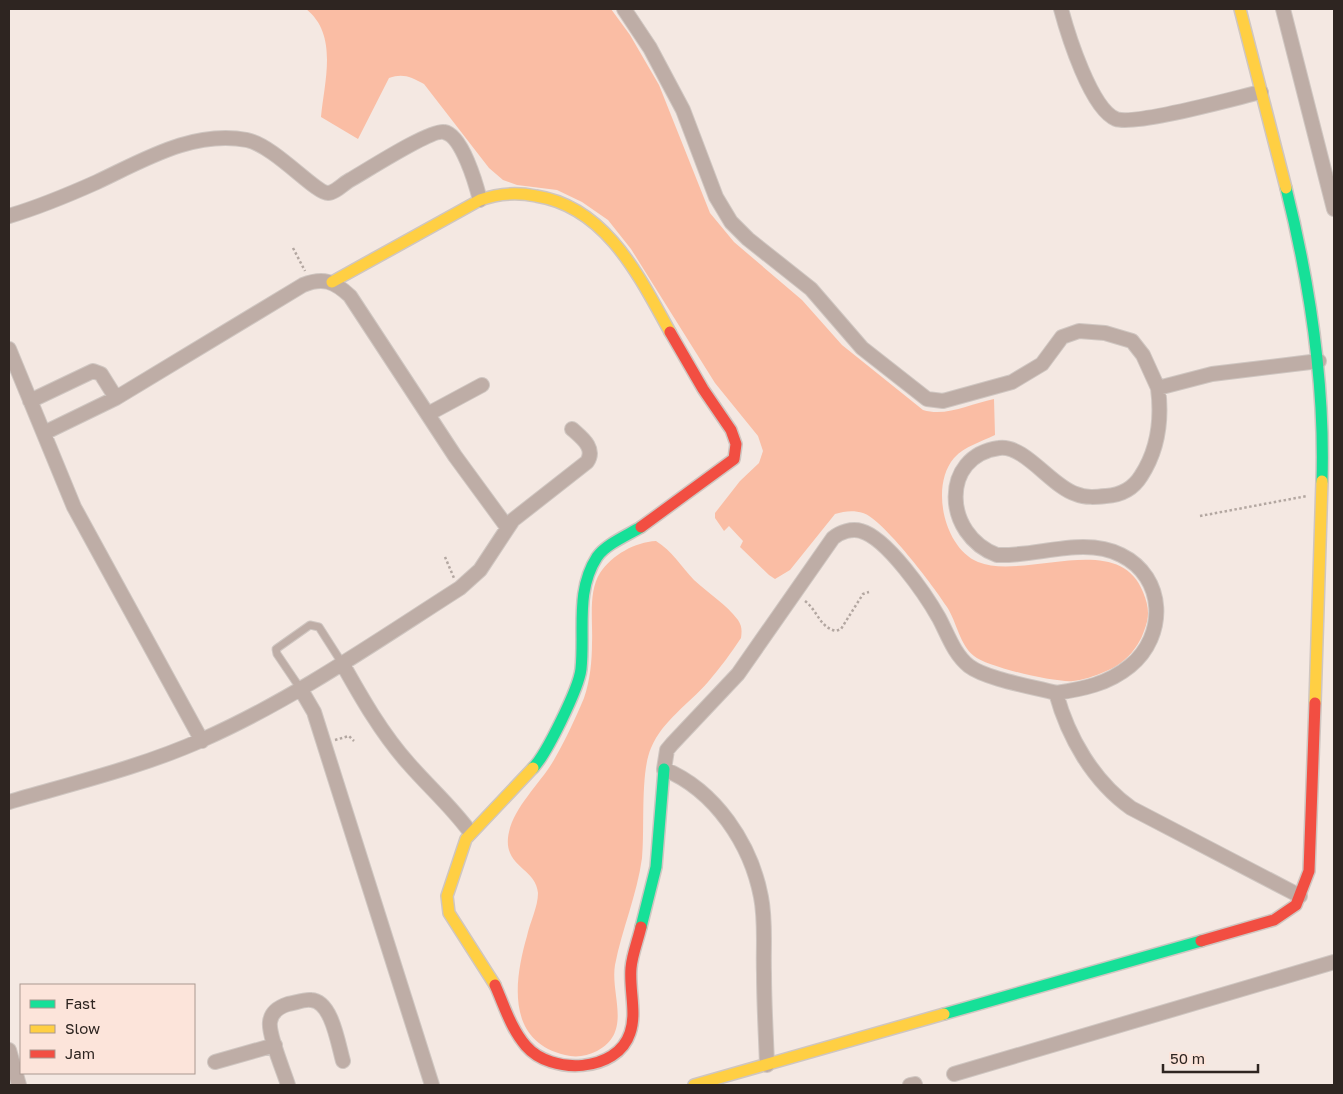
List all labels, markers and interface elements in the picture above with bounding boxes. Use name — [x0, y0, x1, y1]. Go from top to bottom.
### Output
legend — [20, 984, 195, 1074]
text: Fast — [65, 994, 96, 1012]
text: Slow — [65, 1019, 100, 1037]
scale bar — [1163, 1042, 1258, 1074]
text: Jam — [65, 1044, 95, 1062]
text: 50 m — [1170, 1049, 1205, 1067]

